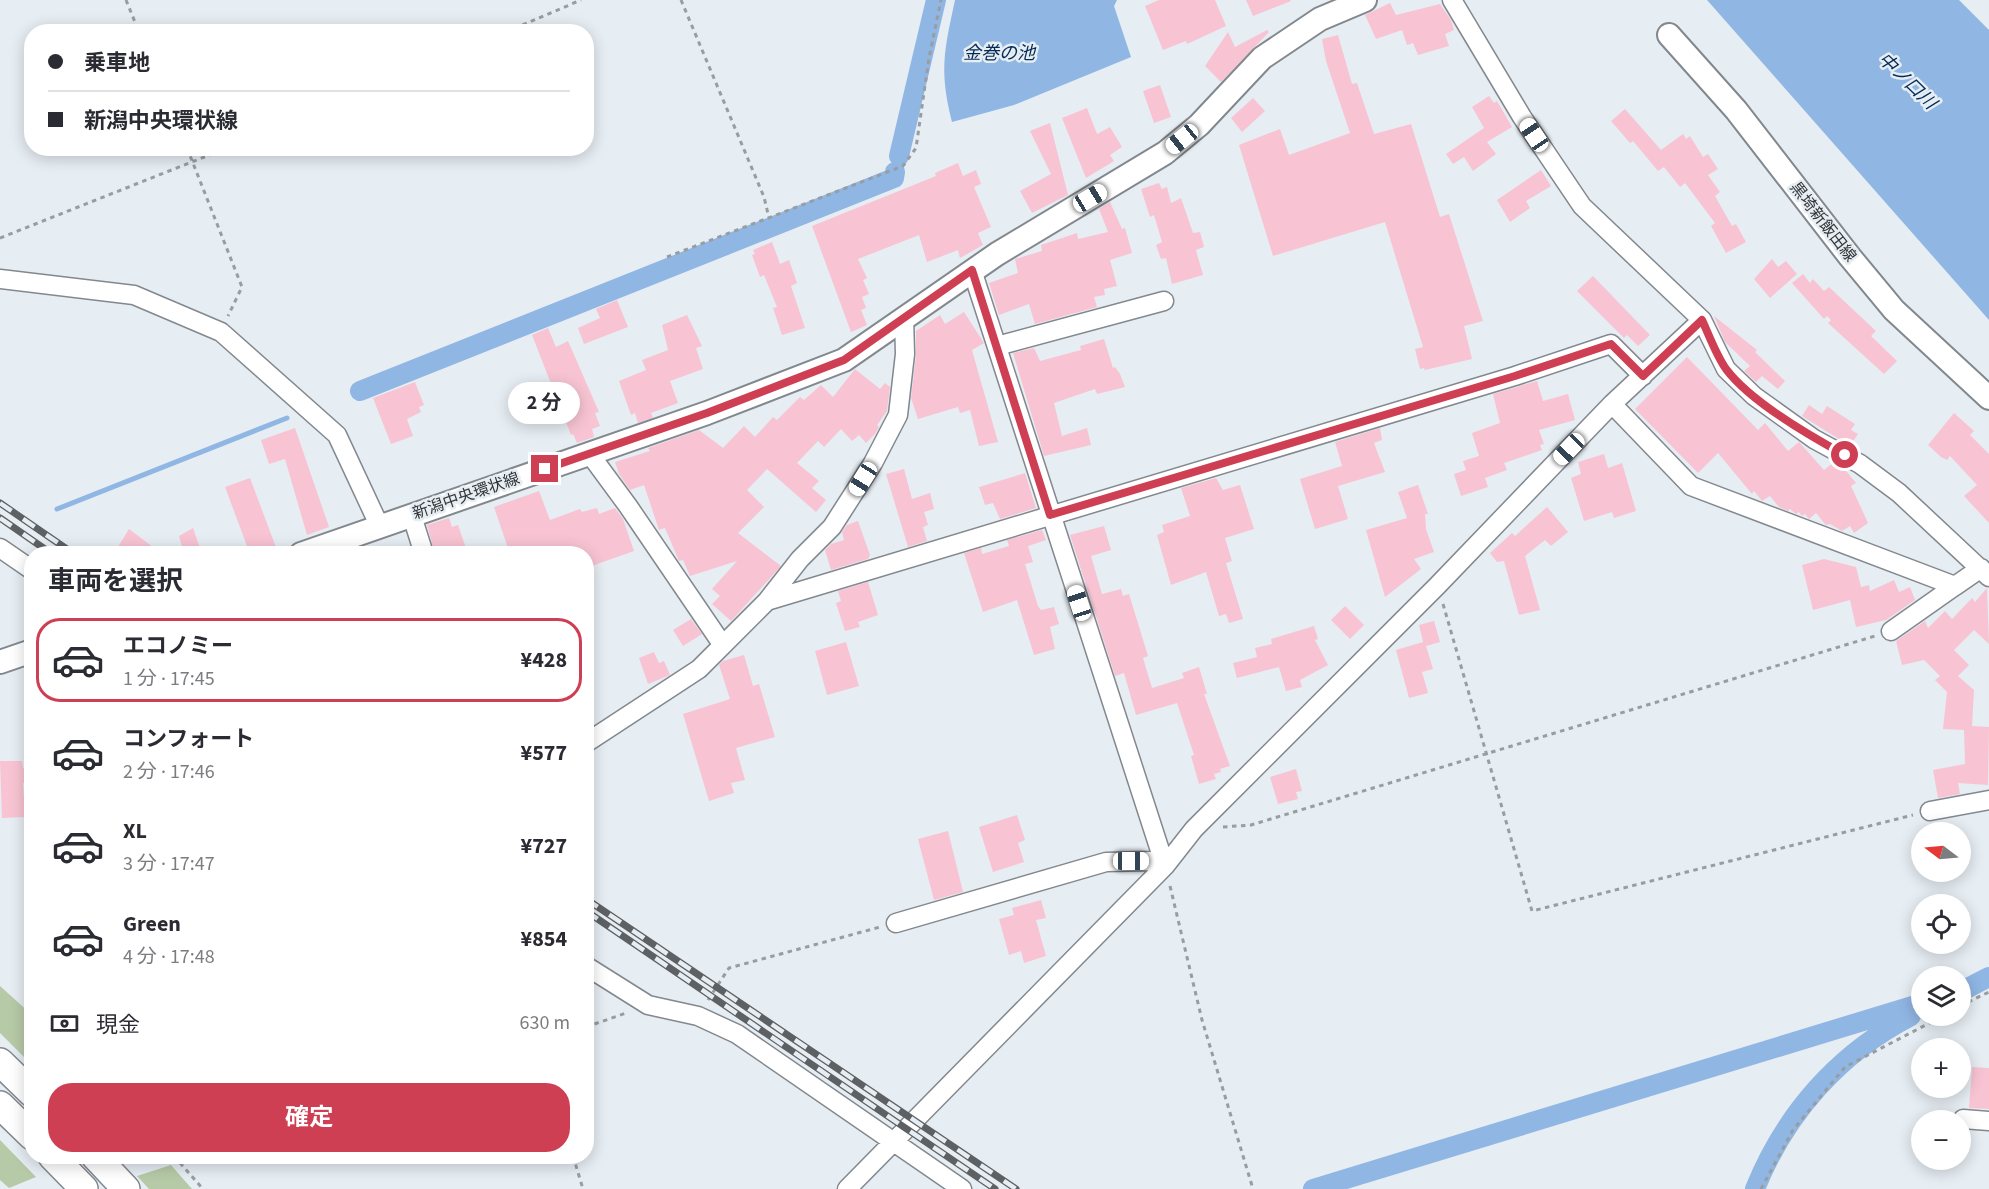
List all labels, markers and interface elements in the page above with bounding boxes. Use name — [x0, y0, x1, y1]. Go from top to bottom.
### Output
water label: 金巻の池 — [963, 41, 1037, 66]
text: 乗車地 — [84, 47, 150, 79]
water label: 中ノ口川 — [1872, 47, 1943, 116]
text: 新潟中央環状線 — [84, 105, 238, 137]
car — [1516, 115, 1552, 155]
car — [1162, 121, 1202, 157]
street label: 黒埼新飯田線 — [1785, 177, 1861, 267]
car — [1070, 181, 1110, 215]
callout: 2 分 — [509, 382, 581, 424]
text: 2 分 — [527, 389, 561, 417]
car — [1550, 430, 1588, 468]
route start — [1831, 441, 1858, 468]
route end — [531, 455, 558, 482]
car — [846, 459, 880, 499]
street label: 新潟中央環状線 — [409, 467, 523, 525]
text: 車両を選択 — [48, 562, 183, 601]
car — [1065, 583, 1093, 623]
text: エコノミー — [123, 630, 233, 662]
icon: car — [51, 633, 105, 687]
text: ¥428 — [521, 644, 567, 676]
text: 1 分 · 17:45 — [123, 665, 215, 693]
text: コンフォート — [123, 723, 254, 755]
icon: car — [51, 726, 105, 780]
text: ¥577 — [521, 737, 567, 769]
text: 2 分 · 17:46 — [123, 758, 215, 786]
text: XL — [123, 815, 147, 847]
icon: car — [51, 819, 105, 873]
north arrow — [1911, 822, 1971, 882]
map controls — [1911, 822, 1971, 1170]
text: ¥727 — [521, 830, 567, 862]
text: 3 分 · 17:47 — [123, 850, 215, 878]
car — [1113, 852, 1149, 870]
button: locate — [1911, 894, 1971, 954]
text: Green — [123, 908, 181, 940]
icon: car — [51, 912, 105, 966]
text: ¥854 — [521, 923, 567, 955]
text: 4 分 · 17:48 — [123, 943, 215, 971]
button: layers — [1911, 966, 1971, 1026]
icon: cash — [48, 1007, 81, 1040]
text: 現金 — [96, 1009, 140, 1041]
text: 630 m — [520, 1009, 570, 1037]
button: + — [1911, 1038, 1971, 1098]
button: 確定 — [48, 1083, 570, 1152]
button: − — [1911, 1110, 1971, 1170]

